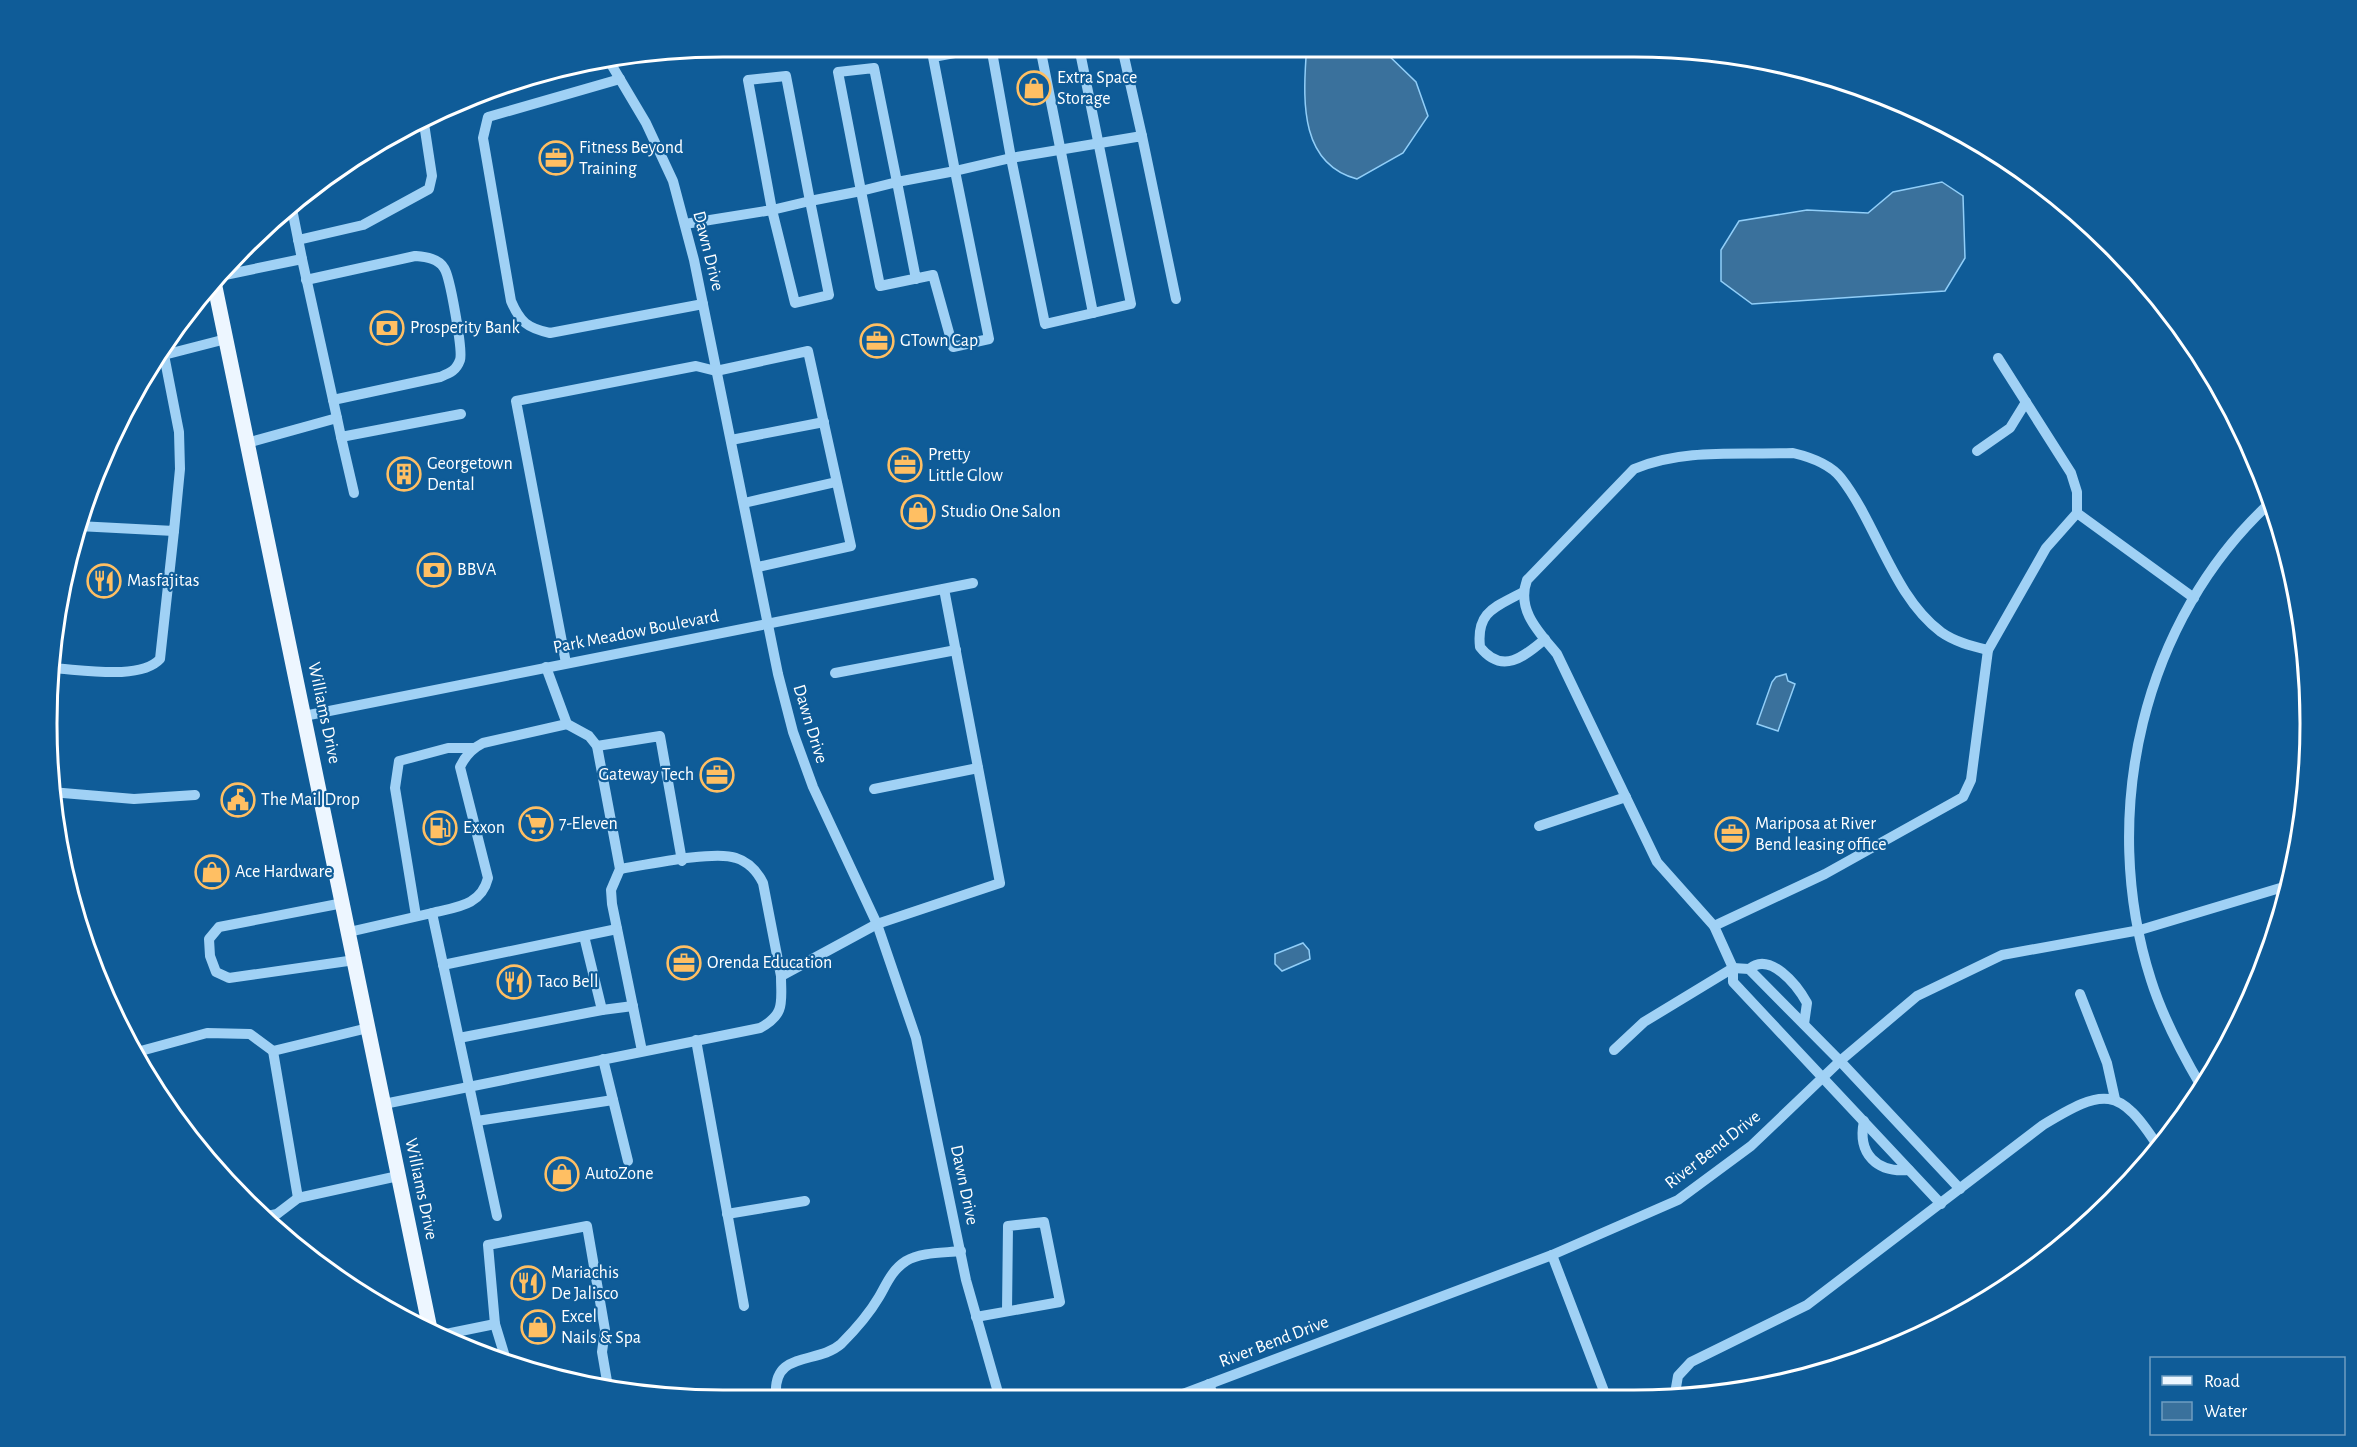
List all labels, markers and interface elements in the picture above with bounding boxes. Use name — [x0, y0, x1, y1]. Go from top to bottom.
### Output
place label: Extra Space Storage — [1057, 69, 1137, 108]
shop icon: Extra Space Storage — [1016, 70, 1052, 106]
place label: Fitness Beyond Training — [579, 139, 683, 178]
office icon: Fitness Beyond Training — [538, 140, 574, 176]
street label: Dawn Drive — [689, 209, 727, 293]
bank icon: Prosperity Bank — [369, 310, 405, 346]
place label: Prosperity Bank — [410, 319, 521, 337]
office icon: GTown Cap — [859, 323, 895, 359]
place label: GTown Cap — [900, 332, 978, 350]
place label: Pretty Little Glow — [928, 446, 1003, 485]
office icon: Pretty Little Glow — [887, 447, 923, 483]
place label: Georgetown Dental — [427, 455, 513, 494]
building icon: Georgetown Dental — [386, 456, 422, 492]
shop icon: Studio One Salon — [900, 494, 936, 530]
place label: Studio One Salon — [941, 503, 1061, 521]
bank icon: BBVA — [416, 552, 452, 588]
place label: BBVA — [457, 561, 497, 579]
restaurant icon: Masfajitas — [86, 563, 122, 599]
place label: Masfajitas — [127, 572, 199, 590]
street label: Park Meadow Boulevard — [552, 607, 720, 657]
street label: Williams Drive — [304, 661, 344, 765]
street label: Dawn Drive — [789, 682, 831, 766]
office icon: Gateway Tech — [699, 757, 735, 793]
place label: Gateway Tech — [598, 766, 694, 784]
public building icon: The Mail Drop — [220, 782, 256, 818]
place label: The Mail Drop — [261, 791, 360, 809]
supermarket icon: 7-Eleven — [518, 806, 554, 842]
fuel station icon: Exxon — [422, 810, 458, 846]
place label: 7-Eleven — [559, 815, 618, 833]
place label: Mariposa at River Bend leasing office — [1755, 815, 1887, 854]
office icon: Mariposa at River Bend leasing office — [1714, 816, 1750, 852]
place label: Exxon — [463, 819, 505, 837]
shop icon: Ace Hardware — [194, 854, 230, 890]
place label: Ace Hardware — [235, 863, 333, 881]
office icon: Orenda Education — [666, 945, 702, 981]
place label: Orenda Education — [707, 954, 832, 972]
restaurant icon: Taco Bell — [496, 964, 532, 1000]
place label: Taco Bell — [537, 973, 598, 991]
street label: River Bend Drive — [1662, 1107, 1764, 1193]
street label: Williams Drive — [401, 1137, 441, 1241]
street label: Dawn Drive — [947, 1143, 981, 1227]
shop icon: AutoZone — [544, 1156, 580, 1192]
place label: AutoZone — [585, 1165, 654, 1183]
place label: Mariachis De Jalisco — [551, 1264, 619, 1303]
restaurant icon: Mariachis De Jalisco — [510, 1265, 546, 1301]
place label: Excel Nails & Spa — [561, 1308, 641, 1347]
shop icon: Excel Nails & Spa — [520, 1309, 556, 1345]
street label: River Bend Drive — [1217, 1313, 1331, 1371]
legend — [2150, 1357, 2345, 1435]
text: Road — [2204, 1373, 2240, 1391]
text: Water — [2204, 1403, 2247, 1421]

